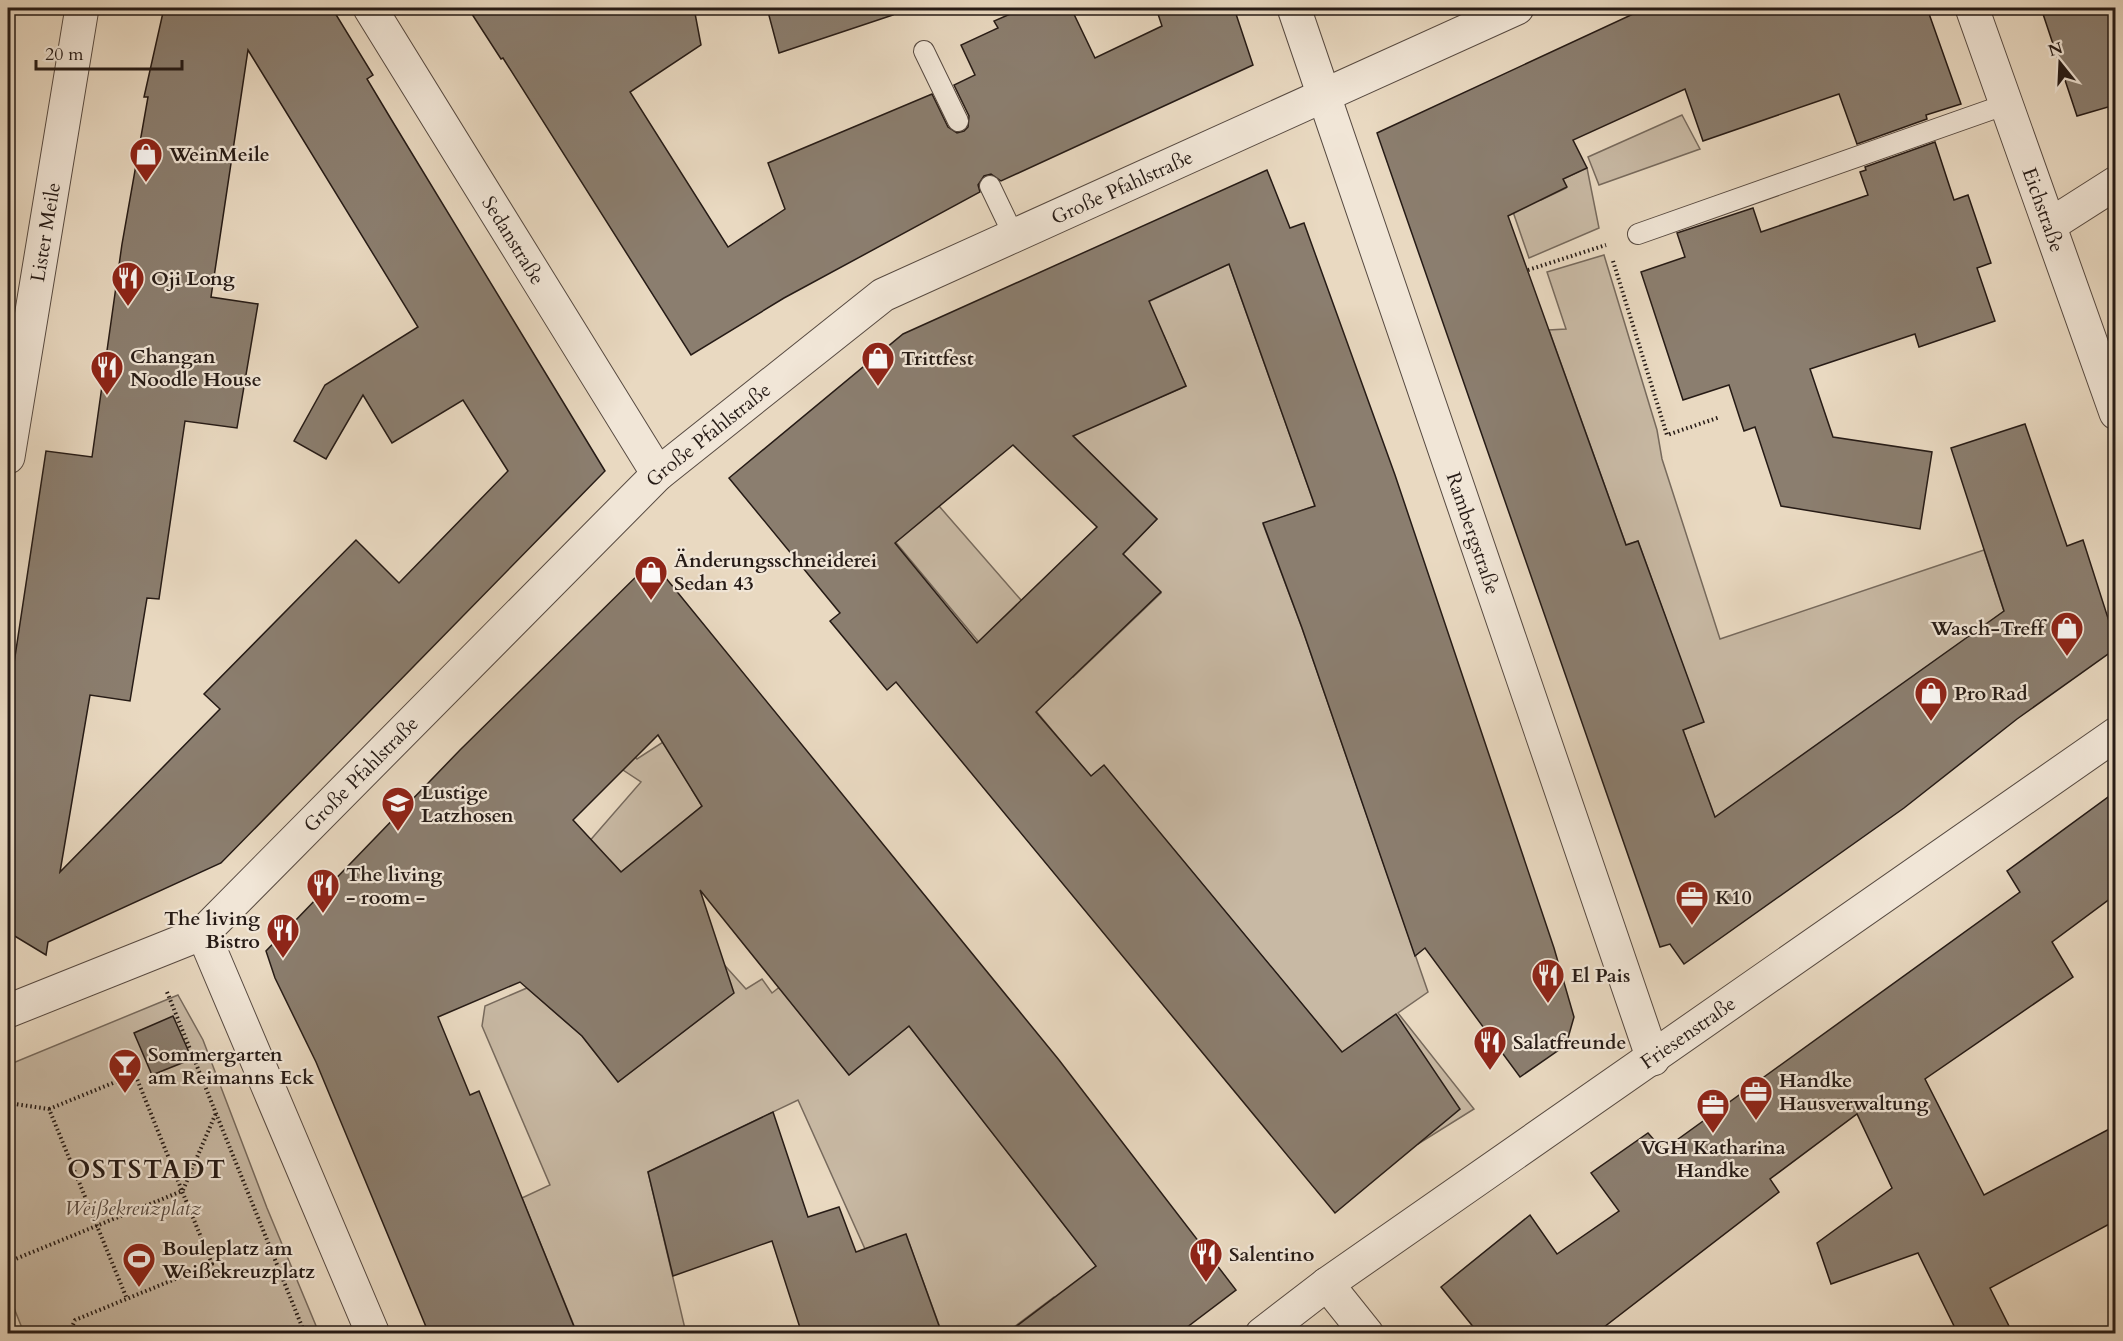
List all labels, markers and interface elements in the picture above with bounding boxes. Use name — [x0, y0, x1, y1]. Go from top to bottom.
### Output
scale bar — [36, 33, 182, 71]
north arrow — [2030, 33, 2090, 93]
text: N — [2046, 37, 2066, 62]
text: 20 m — [45, 42, 84, 67]
shop icon: WeinMeile — [128, 136, 164, 183]
place label: WeinMeile — [168, 141, 270, 168]
street label: Große Pfahlstraße — [1047, 143, 1197, 231]
street label: Eichstraße — [2016, 164, 2071, 256]
street label: Lister Meile — [24, 180, 67, 284]
street label: Sedanstraße — [476, 191, 551, 290]
restaurant icon: Oji Long — [110, 260, 146, 307]
place label: Oji Long — [151, 265, 235, 292]
shop icon: Trittfest — [860, 340, 896, 387]
place label: Changan Noodle House — [130, 343, 262, 393]
place label: Trittfest — [901, 345, 974, 372]
restaurant icon: Changan Noodle House — [89, 349, 125, 396]
street label: Große Pfahlstraße — [639, 376, 776, 493]
street label: Rambergstraße — [1440, 468, 1507, 598]
place label: Änderungsschneiderei Sedan 43 — [674, 547, 877, 597]
shop icon: Änderungsschneiderei Sedan 43 — [633, 554, 669, 601]
shop icon: Wasch-Treff — [2049, 610, 2085, 657]
place label: Wasch-Treff — [1930, 615, 2047, 642]
shop icon: Pro Rad — [1913, 675, 1949, 722]
place label: Pro Rad — [1954, 680, 2028, 707]
street label: Große Pfahlstraße — [297, 710, 424, 838]
place label: Lustige Latzhosen — [421, 779, 514, 829]
school or university icon: Lustige Latzhosen — [380, 785, 416, 832]
place label: The living - room - — [346, 861, 442, 911]
restaurant icon: The living - room - — [305, 867, 341, 914]
office icon: K10 — [1674, 879, 1710, 926]
place label: K10 — [1715, 884, 1752, 911]
place label: The living Bistro — [164, 905, 260, 955]
restaurant icon: The living Bistro — [265, 912, 301, 959]
restaurant icon: El Pais — [1530, 957, 1566, 1004]
place label: El Pais — [1571, 962, 1630, 989]
street label: Friesenstraße — [1635, 990, 1741, 1075]
restaurant icon: Salatfreunde — [1472, 1024, 1508, 1071]
place label: Salatfreunde — [1513, 1029, 1626, 1056]
place label: Sommergarten am Reimanns Eck — [148, 1041, 315, 1091]
bar icon: Sommergarten am Reimanns Eck — [107, 1047, 143, 1094]
place label: Handke Hausverwaltung — [1779, 1067, 1928, 1117]
office icon: Handke Hausverwaltung — [1738, 1074, 1774, 1121]
office icon: VGH Katharina Handke — [1695, 1087, 1731, 1134]
place label: VGH Katharina Handke — [1640, 1134, 1786, 1184]
district label: OSTSTADT — [67, 1152, 227, 1187]
park label: Weißekreuzplatz — [65, 1195, 202, 1222]
place label: Bouleplatz am Weißekreuzplatz — [161, 1235, 315, 1285]
restaurant icon: Salentino — [1188, 1236, 1224, 1283]
sports icon: Bouleplatz am Weißekreuzplatz — [121, 1241, 157, 1288]
place label: Salentino — [1229, 1241, 1314, 1268]

